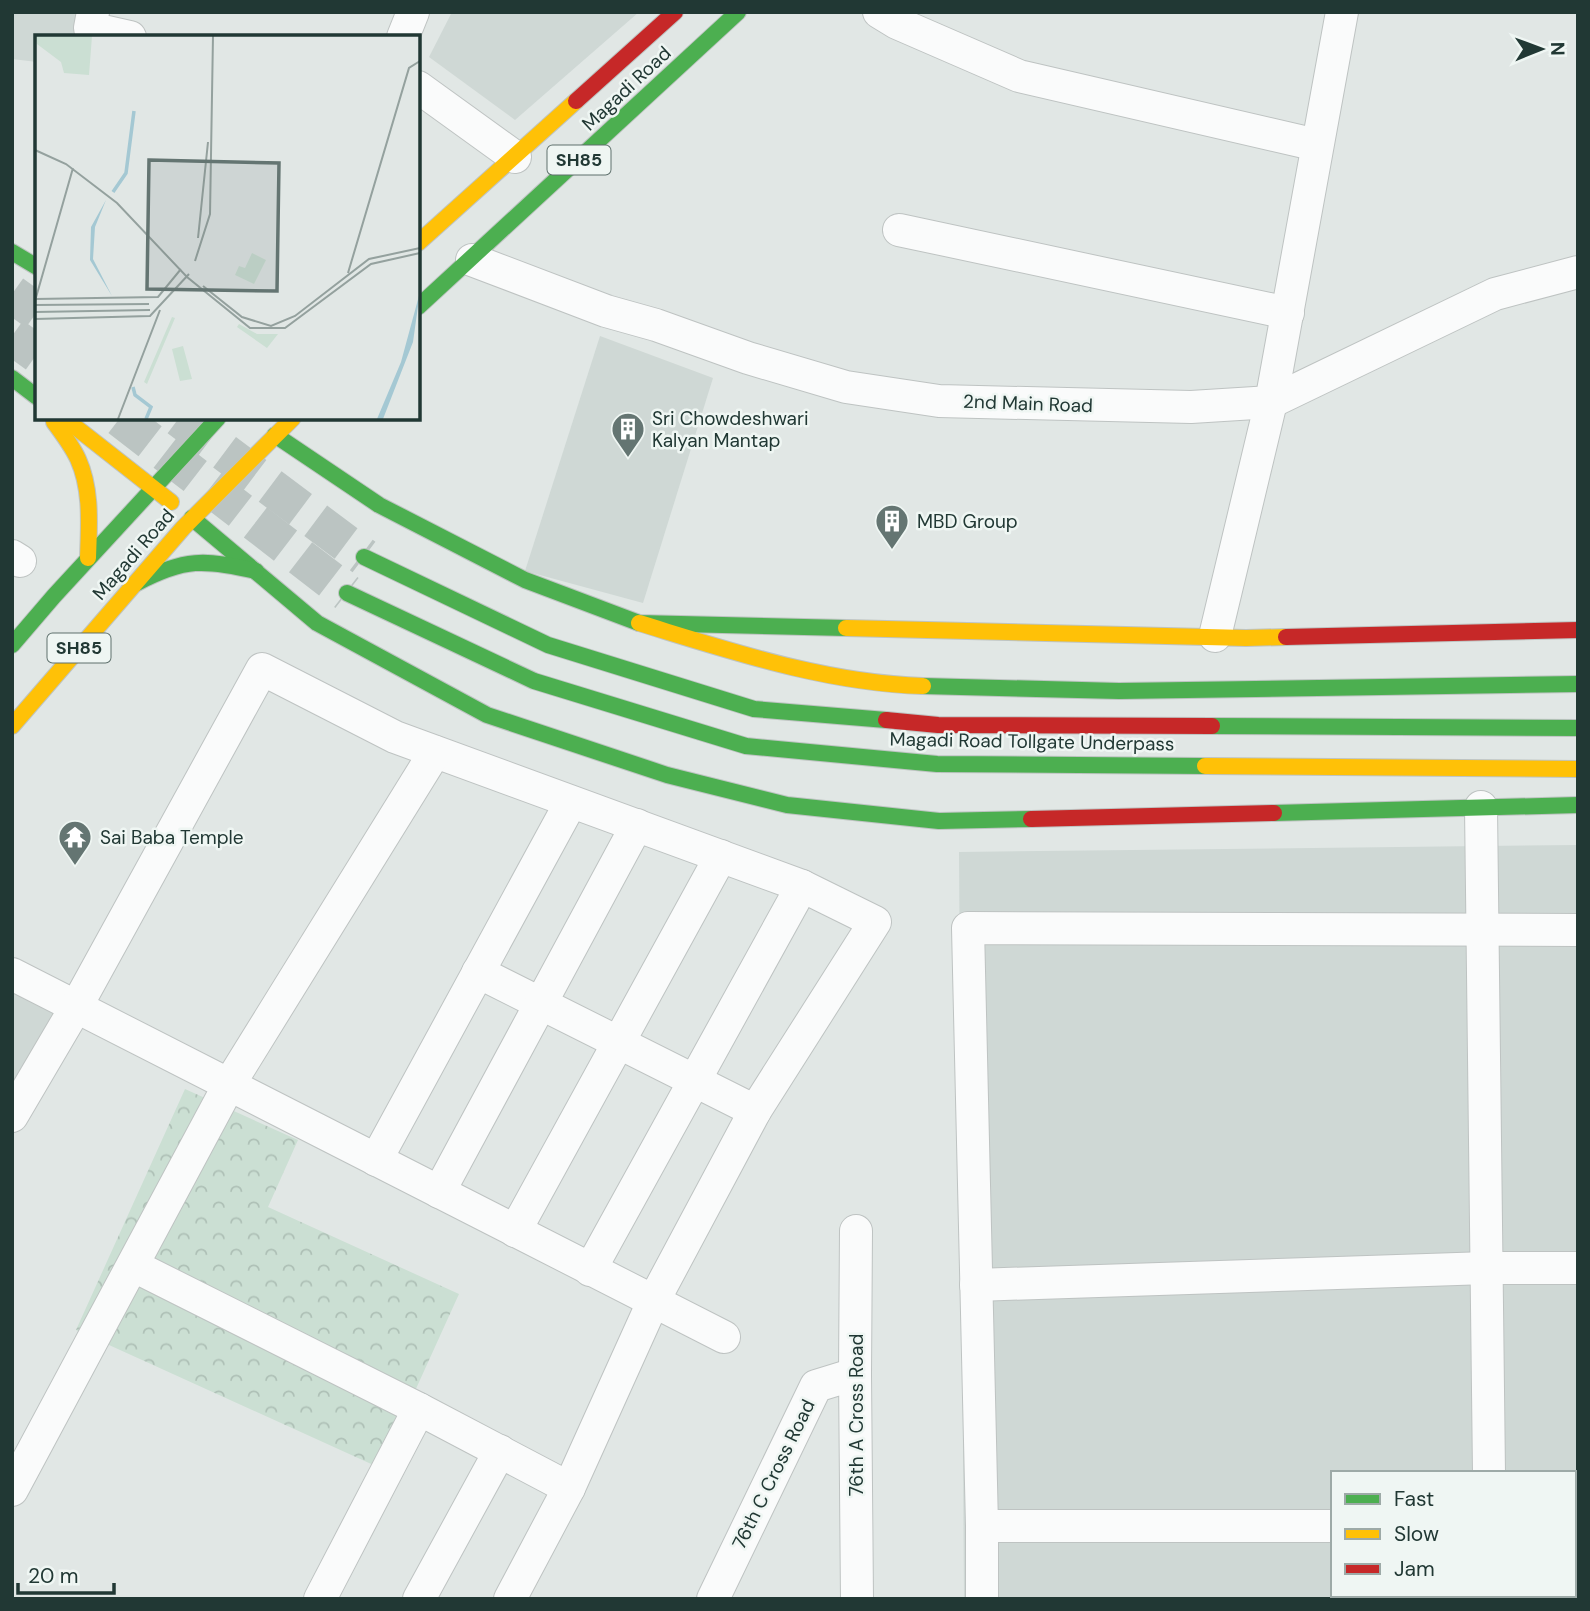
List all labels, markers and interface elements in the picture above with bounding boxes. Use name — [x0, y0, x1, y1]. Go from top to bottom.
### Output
north arrow — [1506, 14, 1576, 84]
inset map — [35, 35, 420, 420]
street label: Magadi Road — [576, 41, 676, 136]
text: N — [1545, 42, 1570, 56]
road number: SH85 — [548, 146, 610, 174]
street label: 2nd Main Road — [963, 389, 1093, 418]
place label: Sri Chowdeshwari Kalyan Mantap — [652, 406, 809, 453]
building icon: Sri Chowdeshwari Kalyan Mantap — [609, 410, 647, 459]
building icon: MBD Group — [873, 502, 911, 551]
street label: Magadi Road — [87, 503, 180, 605]
place label: MBD Group — [917, 509, 1018, 534]
road number: SH85 — [48, 634, 110, 662]
street label: Magadi Road Tollgate Underpass — [889, 727, 1175, 756]
temple icon: Sai Baba Temple — [56, 818, 94, 867]
place label: Sai Baba Temple — [100, 825, 244, 850]
street label: 76th A Cross Road — [844, 1334, 869, 1496]
street label: 76th C Cross Road — [726, 1395, 821, 1553]
legend — [1331, 1471, 1576, 1597]
text: Fast — [1394, 1485, 1434, 1513]
text: Slow — [1394, 1520, 1439, 1548]
scale bar — [18, 1552, 114, 1596]
text: Jam — [1394, 1555, 1435, 1583]
text: 20 m — [28, 1562, 79, 1590]

